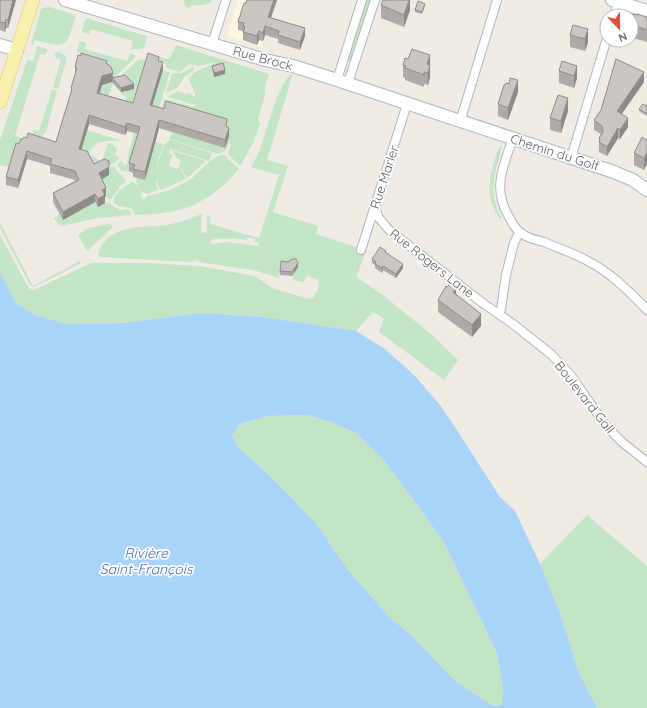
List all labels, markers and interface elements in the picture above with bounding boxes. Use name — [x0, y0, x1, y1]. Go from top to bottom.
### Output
north arrow — [599, 8, 639, 48]
text: N — [616, 29, 629, 45]
street label: Rue Brock — [231, 42, 295, 74]
street label: Chemin du Golf — [509, 130, 602, 174]
street label: Rue Marler — [366, 143, 402, 211]
street label: Rue Rogers Lane — [387, 225, 477, 301]
street label: Boulevard Gall — [552, 357, 618, 437]
water label: Rivière Saint-François — [100, 544, 194, 578]

